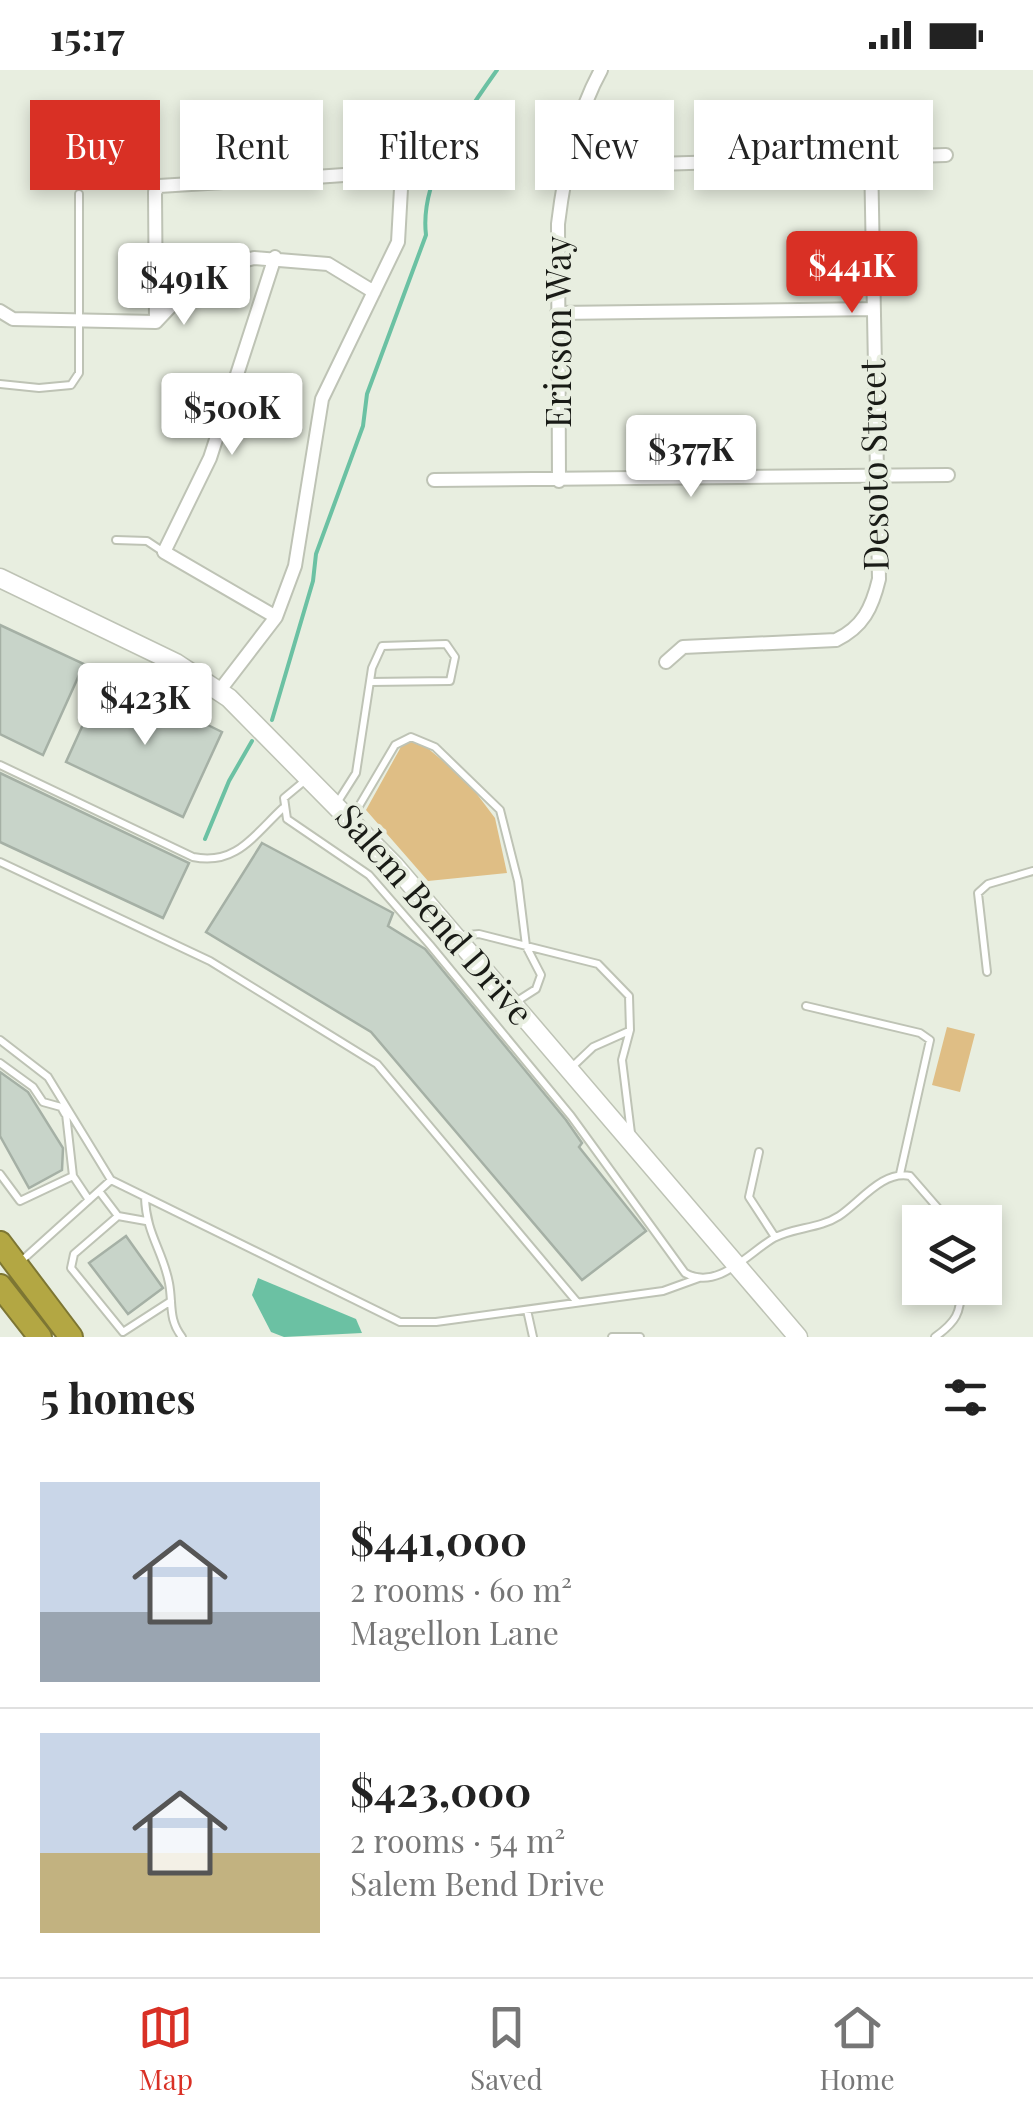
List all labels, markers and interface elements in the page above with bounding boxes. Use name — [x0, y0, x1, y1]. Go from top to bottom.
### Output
text: 15:17 — [50, 10, 124, 61]
chip: Buy — [30, 100, 160, 190]
chip: Rent — [180, 100, 323, 190]
chip: Filters — [343, 100, 515, 190]
chip: New — [535, 100, 674, 190]
chip: Apartment — [694, 100, 933, 190]
pin: $441K — [782, 231, 922, 316]
street label: Ericson Way — [533, 236, 580, 428]
text: $441K — [808, 242, 896, 285]
pin: $491K — [114, 243, 254, 328]
text: $491K — [140, 254, 228, 297]
street label: Desoto Street — [847, 358, 898, 571]
pin: $500K — [162, 373, 302, 458]
text: $500K — [183, 384, 281, 427]
pin: $377K — [621, 415, 761, 500]
text: $377K — [648, 426, 734, 469]
pin: $423K — [75, 663, 215, 748]
text: $423K — [100, 674, 190, 717]
street label: Salem Bend Drive — [327, 793, 545, 1034]
map controls — [902, 1205, 1002, 1305]
button: layers — [902, 1205, 1002, 1305]
text: 5 homes — [40, 1369, 196, 1425]
icon: filters — [938, 1370, 993, 1425]
text: $441,000 — [350, 1511, 527, 1567]
icon: home — [120, 1522, 240, 1642]
text: 2 rooms · 60 m² — [350, 1567, 572, 1610]
text: Magellon Lane — [350, 1610, 559, 1653]
text: $423,000 — [350, 1762, 531, 1818]
icon: home — [120, 1773, 240, 1893]
text: 2 rooms · 54 m² — [350, 1818, 565, 1861]
text: Salem Bend Drive — [350, 1861, 605, 1904]
tab: Map — [138, 2000, 193, 2097]
tab: Saved — [470, 2000, 543, 2097]
tab: Home — [820, 2000, 895, 2097]

